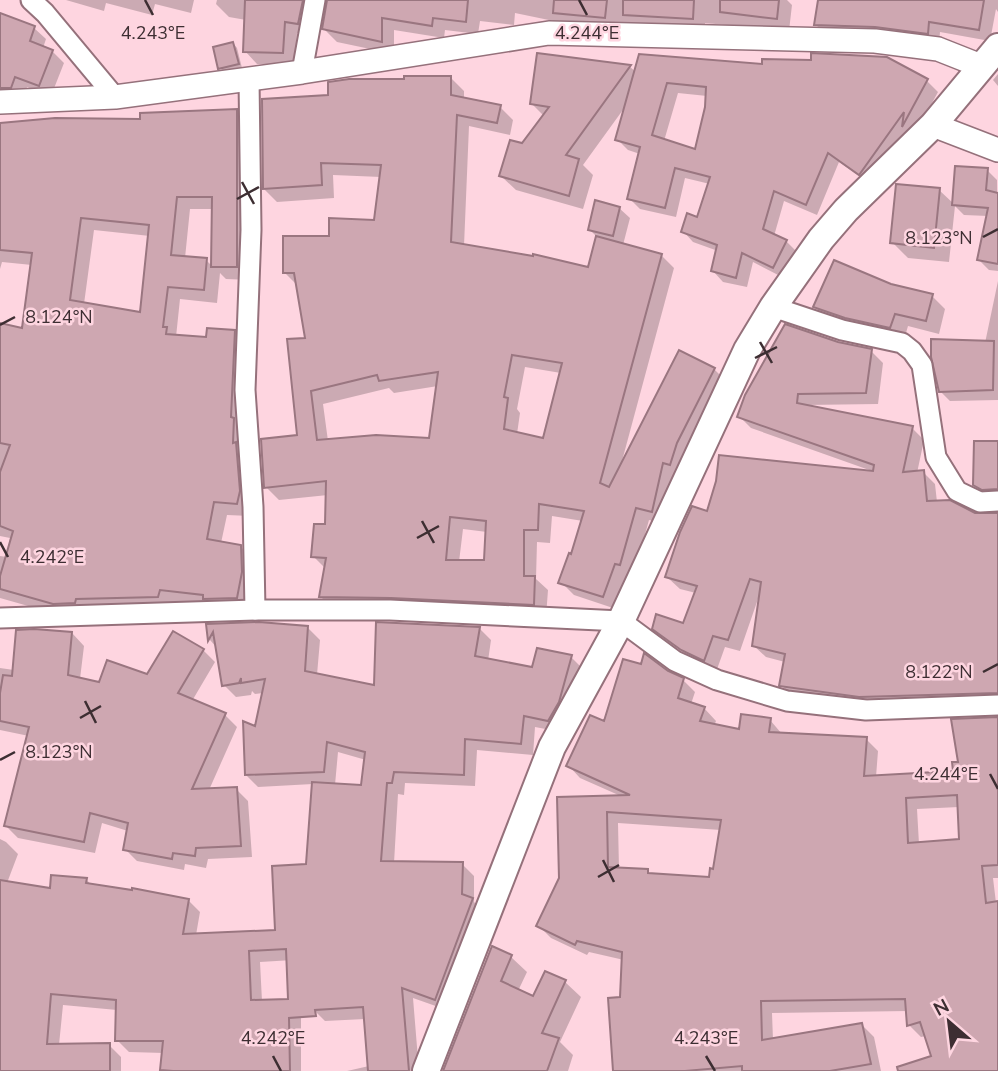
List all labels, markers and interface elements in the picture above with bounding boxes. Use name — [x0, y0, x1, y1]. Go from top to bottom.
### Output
text: 4.243°E — [121, 21, 185, 45]
text: 4.244°E — [555, 21, 619, 45]
text: 8.123°N — [905, 226, 973, 250]
text: 8.124°N — [25, 305, 93, 329]
text: 4.242°E — [20, 545, 84, 569]
text: 8.122°N — [905, 660, 973, 684]
text: 8.123°N — [25, 740, 93, 764]
text: 4.244°E — [914, 762, 978, 786]
north arrow — [914, 987, 984, 1057]
text: N — [929, 993, 954, 1023]
text: 4.242°E — [241, 1026, 305, 1050]
text: 4.243°E — [674, 1026, 738, 1050]

